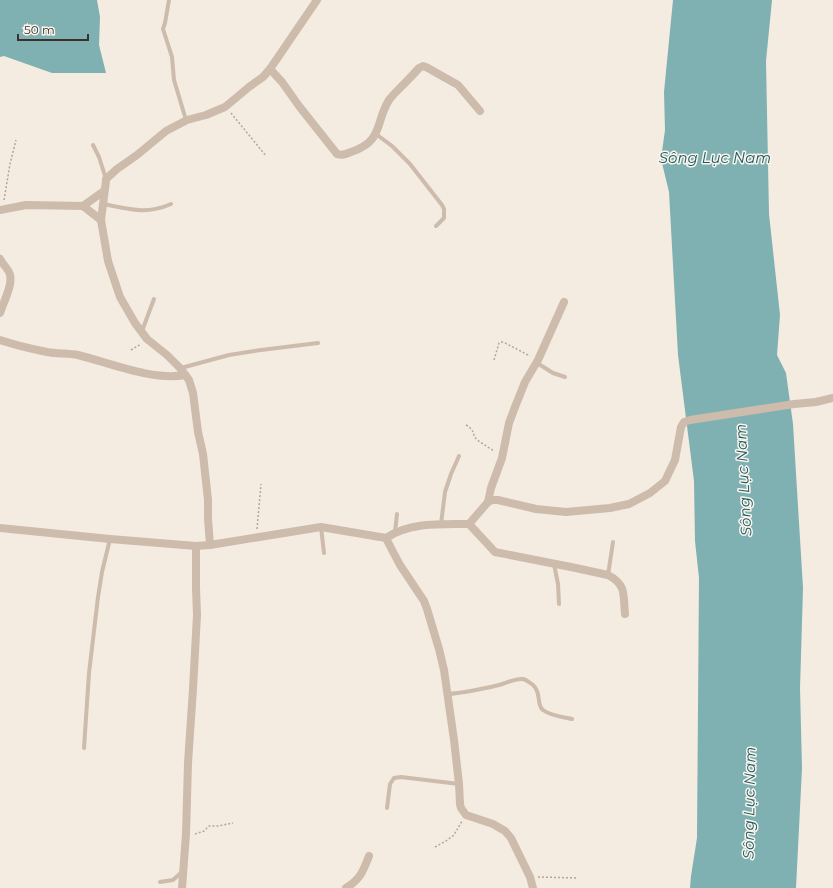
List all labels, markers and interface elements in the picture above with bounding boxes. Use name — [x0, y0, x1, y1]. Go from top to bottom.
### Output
scale bar — [18, 16, 88, 42]
text: 50 m — [24, 22, 55, 37]
water label: Sông Lục Nam — [659, 148, 771, 167]
water label: Sông Lục Nam — [731, 423, 755, 537]
water label: Sông Lục Nam — [739, 747, 759, 859]

